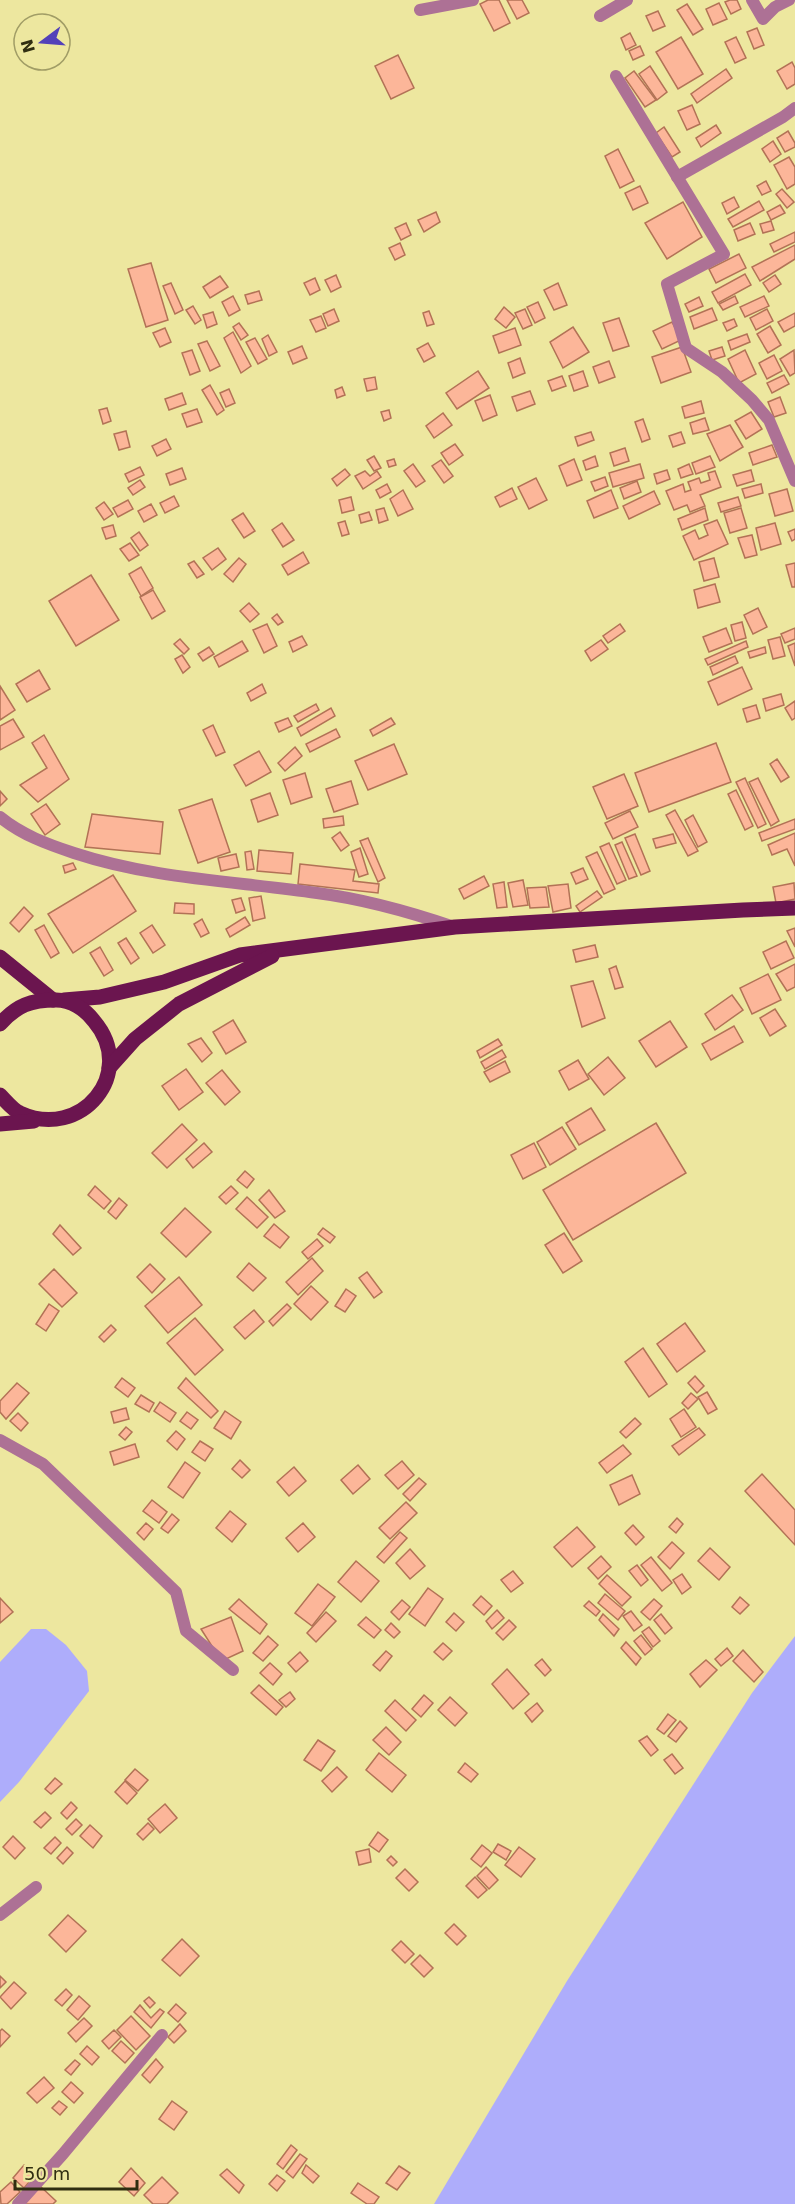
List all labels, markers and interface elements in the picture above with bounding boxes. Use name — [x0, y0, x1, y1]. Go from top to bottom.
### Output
north arrow — [12, 12, 72, 72]
text: N — [17, 37, 39, 55]
scale bar — [15, 2153, 136, 2191]
text: 50 m — [24, 2163, 70, 2184]

